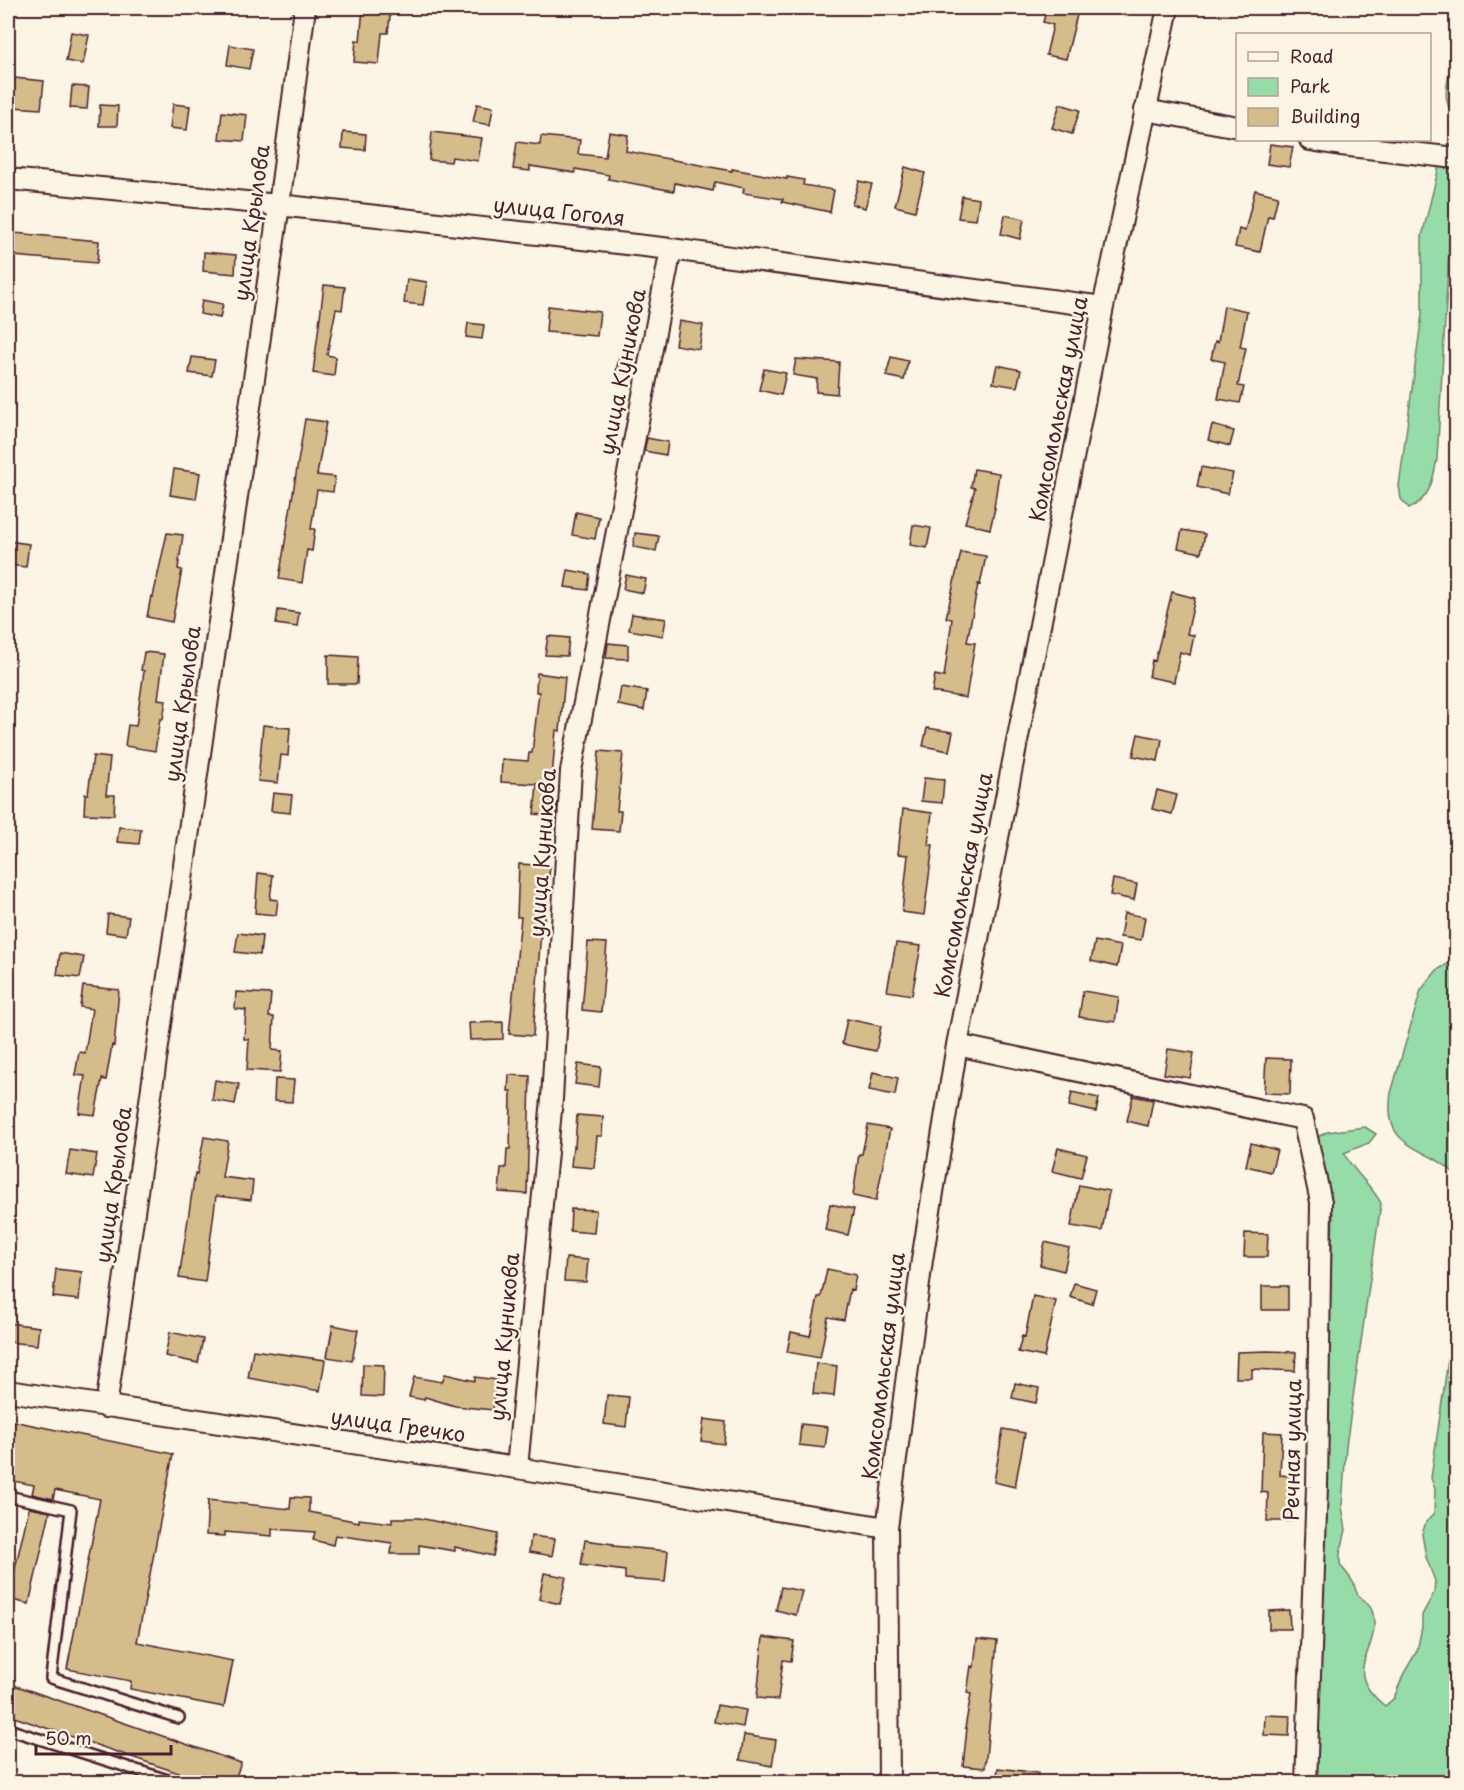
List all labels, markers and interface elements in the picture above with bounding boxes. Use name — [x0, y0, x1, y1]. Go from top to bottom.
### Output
legend — [1236, 33, 1431, 141]
text: Road — [1290, 42, 1334, 69]
text: Park — [1290, 72, 1330, 99]
text: Building — [1290, 102, 1360, 129]
street label: улица Крылова — [223, 142, 277, 303]
street label: улица Гоголя — [492, 187, 627, 233]
street label: улица Куникова — [589, 286, 653, 458]
street label: Комсомольская улица — [1019, 292, 1095, 524]
street label: улица Крылова — [154, 623, 208, 784]
street label: улица Куникова — [519, 768, 563, 938]
street label: Комсомольская улица — [924, 768, 1000, 1000]
street label: улица Крылова — [85, 1104, 139, 1265]
street label: Комсомольская улица — [852, 1249, 912, 1481]
street label: улица Куникова — [480, 1251, 526, 1422]
street label: Речная улица — [1274, 1378, 1308, 1521]
street label: улица Гречко — [329, 1399, 468, 1449]
scale bar — [36, 1718, 171, 1756]
text: 50 m — [45, 1724, 92, 1751]

